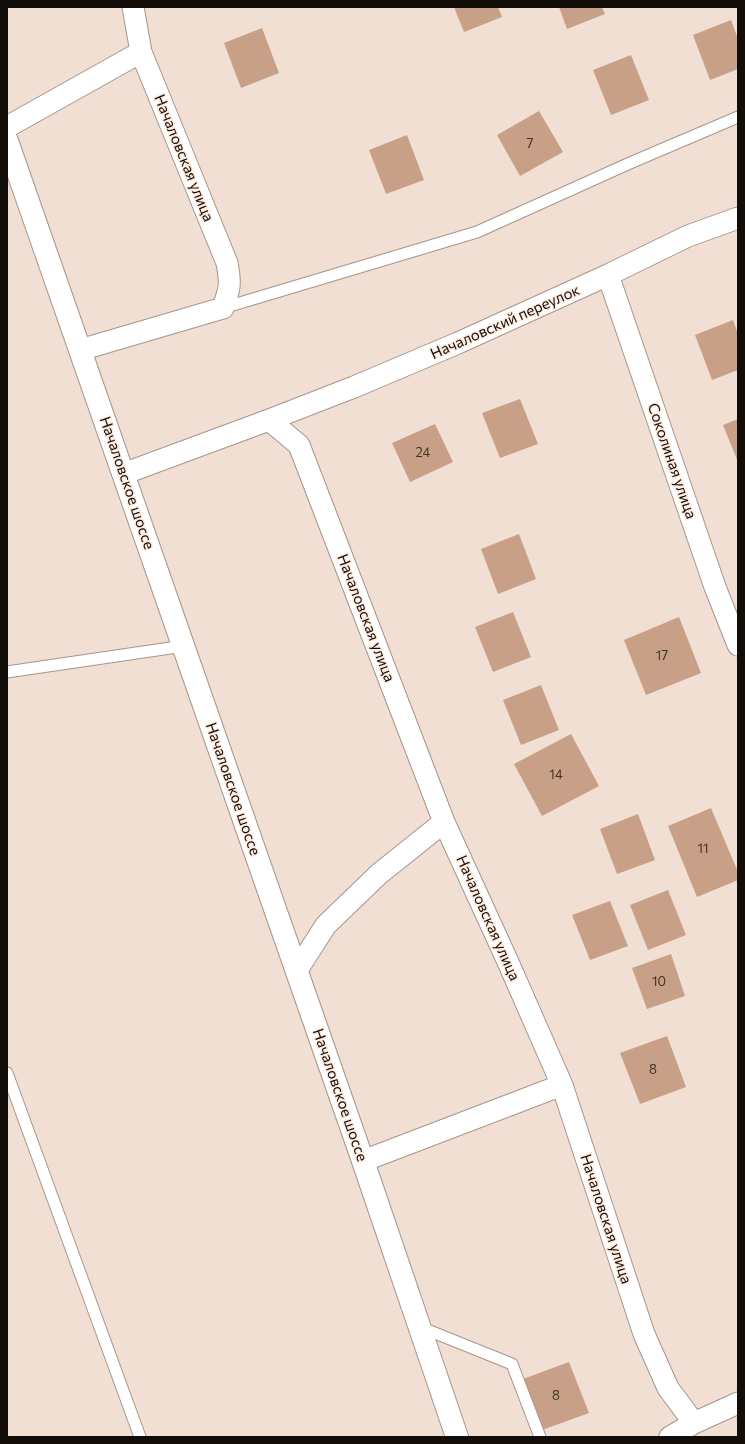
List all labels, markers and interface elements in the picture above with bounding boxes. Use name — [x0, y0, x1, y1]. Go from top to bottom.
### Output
street label: Началовская улица — [150, 92, 218, 224]
house number: 7 — [527, 136, 533, 152]
street label: Началовский переулок — [427, 281, 583, 363]
street label: Соколиная улица — [644, 401, 700, 521]
street label: Началовское шоссе — [96, 414, 158, 552]
house number: 24 — [416, 445, 430, 461]
street label: Началовская улица — [333, 552, 399, 684]
house number: 17 — [656, 648, 668, 664]
street label: Началовское шоссе — [202, 720, 264, 858]
house number: 14 — [549, 767, 563, 783]
house number: 11 — [697, 841, 709, 857]
street label: Началовская улица — [452, 853, 524, 983]
house number: 10 — [652, 974, 666, 990]
street label: Началовское шоссе — [309, 1026, 371, 1164]
house number: 8 — [649, 1062, 657, 1078]
street label: Началовская улица — [577, 1152, 635, 1286]
house number: 8 — [552, 1388, 560, 1404]

